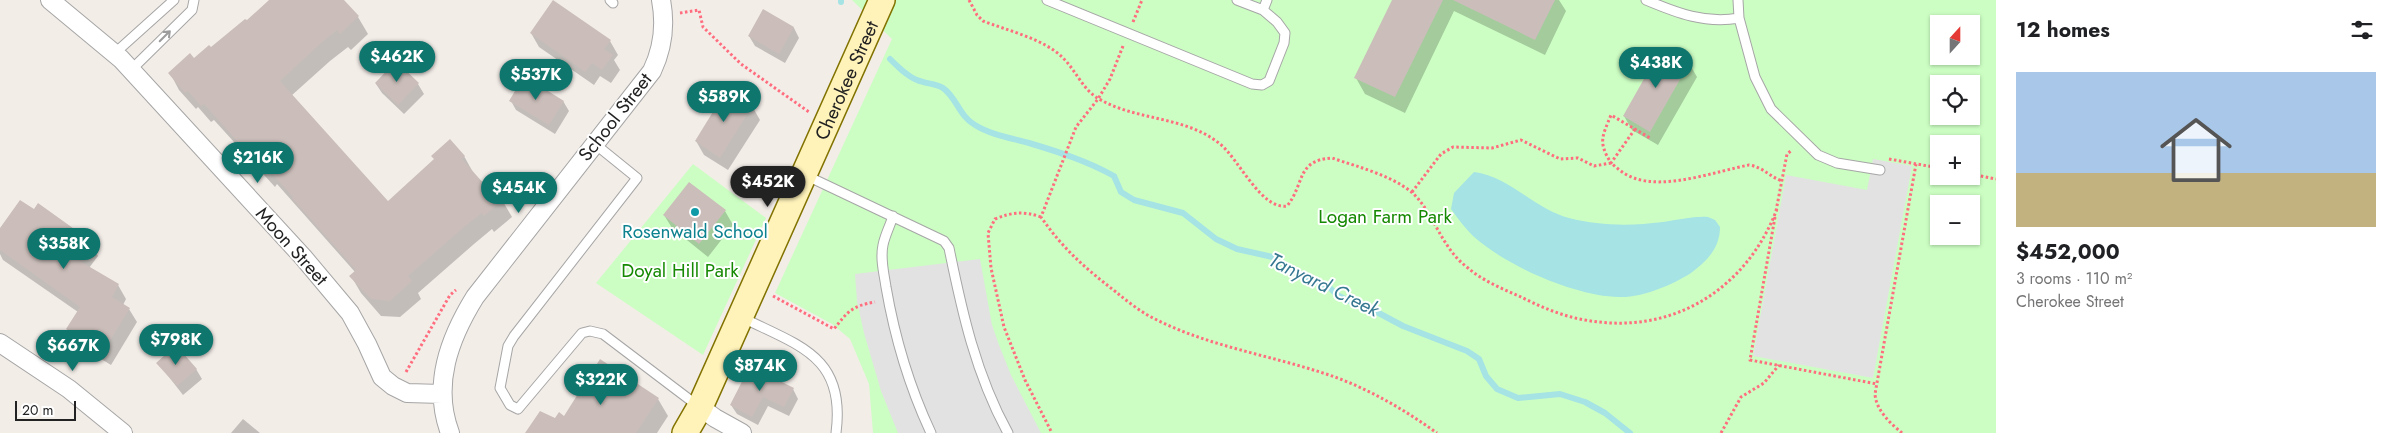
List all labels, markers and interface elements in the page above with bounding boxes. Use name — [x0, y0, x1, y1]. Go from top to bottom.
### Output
north arrow — [1930, 15, 1980, 65]
map controls — [1930, 15, 1980, 245]
text: 12 homes — [2016, 15, 2110, 45]
street label: Cherokee Street — [808, 16, 885, 144]
icon: filters — [2348, 16, 2376, 44]
one-way arrow — [158, 30, 171, 42]
pin: $462K — [362, 41, 432, 83]
text: $462K — [370, 45, 424, 68]
pin: $438K — [1621, 46, 1691, 89]
text: $438K — [1630, 51, 1682, 74]
pin: $537K — [501, 58, 571, 101]
text: $537K — [511, 63, 561, 86]
street label: School Street — [572, 67, 658, 167]
button: locate — [1930, 75, 1980, 125]
pin: $589K — [689, 80, 759, 123]
text: $589K — [698, 85, 750, 108]
icon: home — [2151, 105, 2241, 195]
button: + — [1930, 135, 1980, 185]
pin: $216K — [223, 142, 293, 184]
text: $216K — [233, 146, 283, 169]
pin: $452K — [733, 166, 803, 208]
text: $452K — [741, 170, 795, 193]
pin: $454K — [484, 172, 554, 214]
text: $454K — [492, 176, 546, 199]
button: − — [1930, 195, 1980, 245]
street label: Moon Street — [249, 201, 335, 291]
park label: Logan Farm Park — [1318, 203, 1452, 230]
marker: Rosenwald School — [689, 206, 701, 218]
place label: Rosenwald School — [622, 218, 768, 245]
pin: $358K — [29, 228, 99, 270]
text: $358K — [38, 232, 90, 255]
text: $452,000 — [2016, 237, 2120, 267]
water label: Tanyard Creek — [1264, 246, 1385, 325]
park label: Doyal Hill Park — [621, 257, 739, 284]
text: 3 rooms · 110 m² — [2016, 267, 2132, 290]
text: Cherokee Street — [2016, 290, 2124, 313]
pin: $798K — [141, 324, 211, 366]
text: $798K — [150, 328, 202, 351]
pin: $667K — [38, 330, 108, 372]
text: $667K — [47, 334, 99, 357]
pin: $874K — [725, 350, 795, 392]
text: $874K — [734, 354, 786, 377]
pin: $322K — [566, 364, 636, 406]
text: $322K — [575, 368, 627, 391]
scale bar — [15, 398, 76, 421]
text: 20 m — [22, 400, 54, 420]

